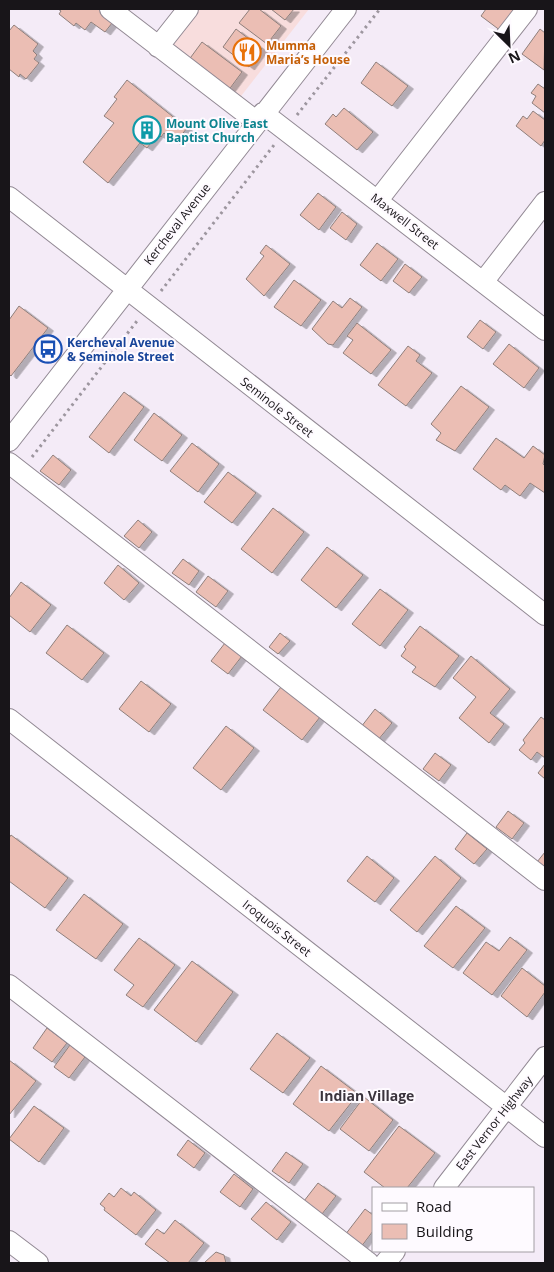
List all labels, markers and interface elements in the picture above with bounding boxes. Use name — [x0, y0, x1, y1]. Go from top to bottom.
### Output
north arrow — [484, 20, 534, 70]
restaurant icon: Mumma Maria’s House — [232, 37, 262, 67]
place label: Mumma Maria’s House — [266, 37, 350, 68]
text: N — [505, 46, 524, 68]
building icon: Mount Olive East Baptist Church — [132, 115, 162, 145]
place label: Mount Olive East Baptist Church — [166, 115, 268, 146]
street label: Kercheval Avenue — [140, 179, 214, 268]
street label: Maxwell Street — [367, 189, 443, 253]
bus stop icon: Kercheval Avenue & Seminole Street — [33, 334, 63, 364]
place label: Kercheval Avenue & Seminole Street — [67, 334, 175, 365]
street label: Seminole Street — [237, 373, 317, 441]
street label: Iroquois Street — [239, 896, 315, 960]
street label: East Vernor Highway — [452, 1071, 537, 1174]
district label: Indian Village — [320, 1086, 414, 1105]
legend — [372, 1187, 534, 1252]
text: Road — [416, 1196, 452, 1216]
text: Building — [416, 1221, 473, 1241]

